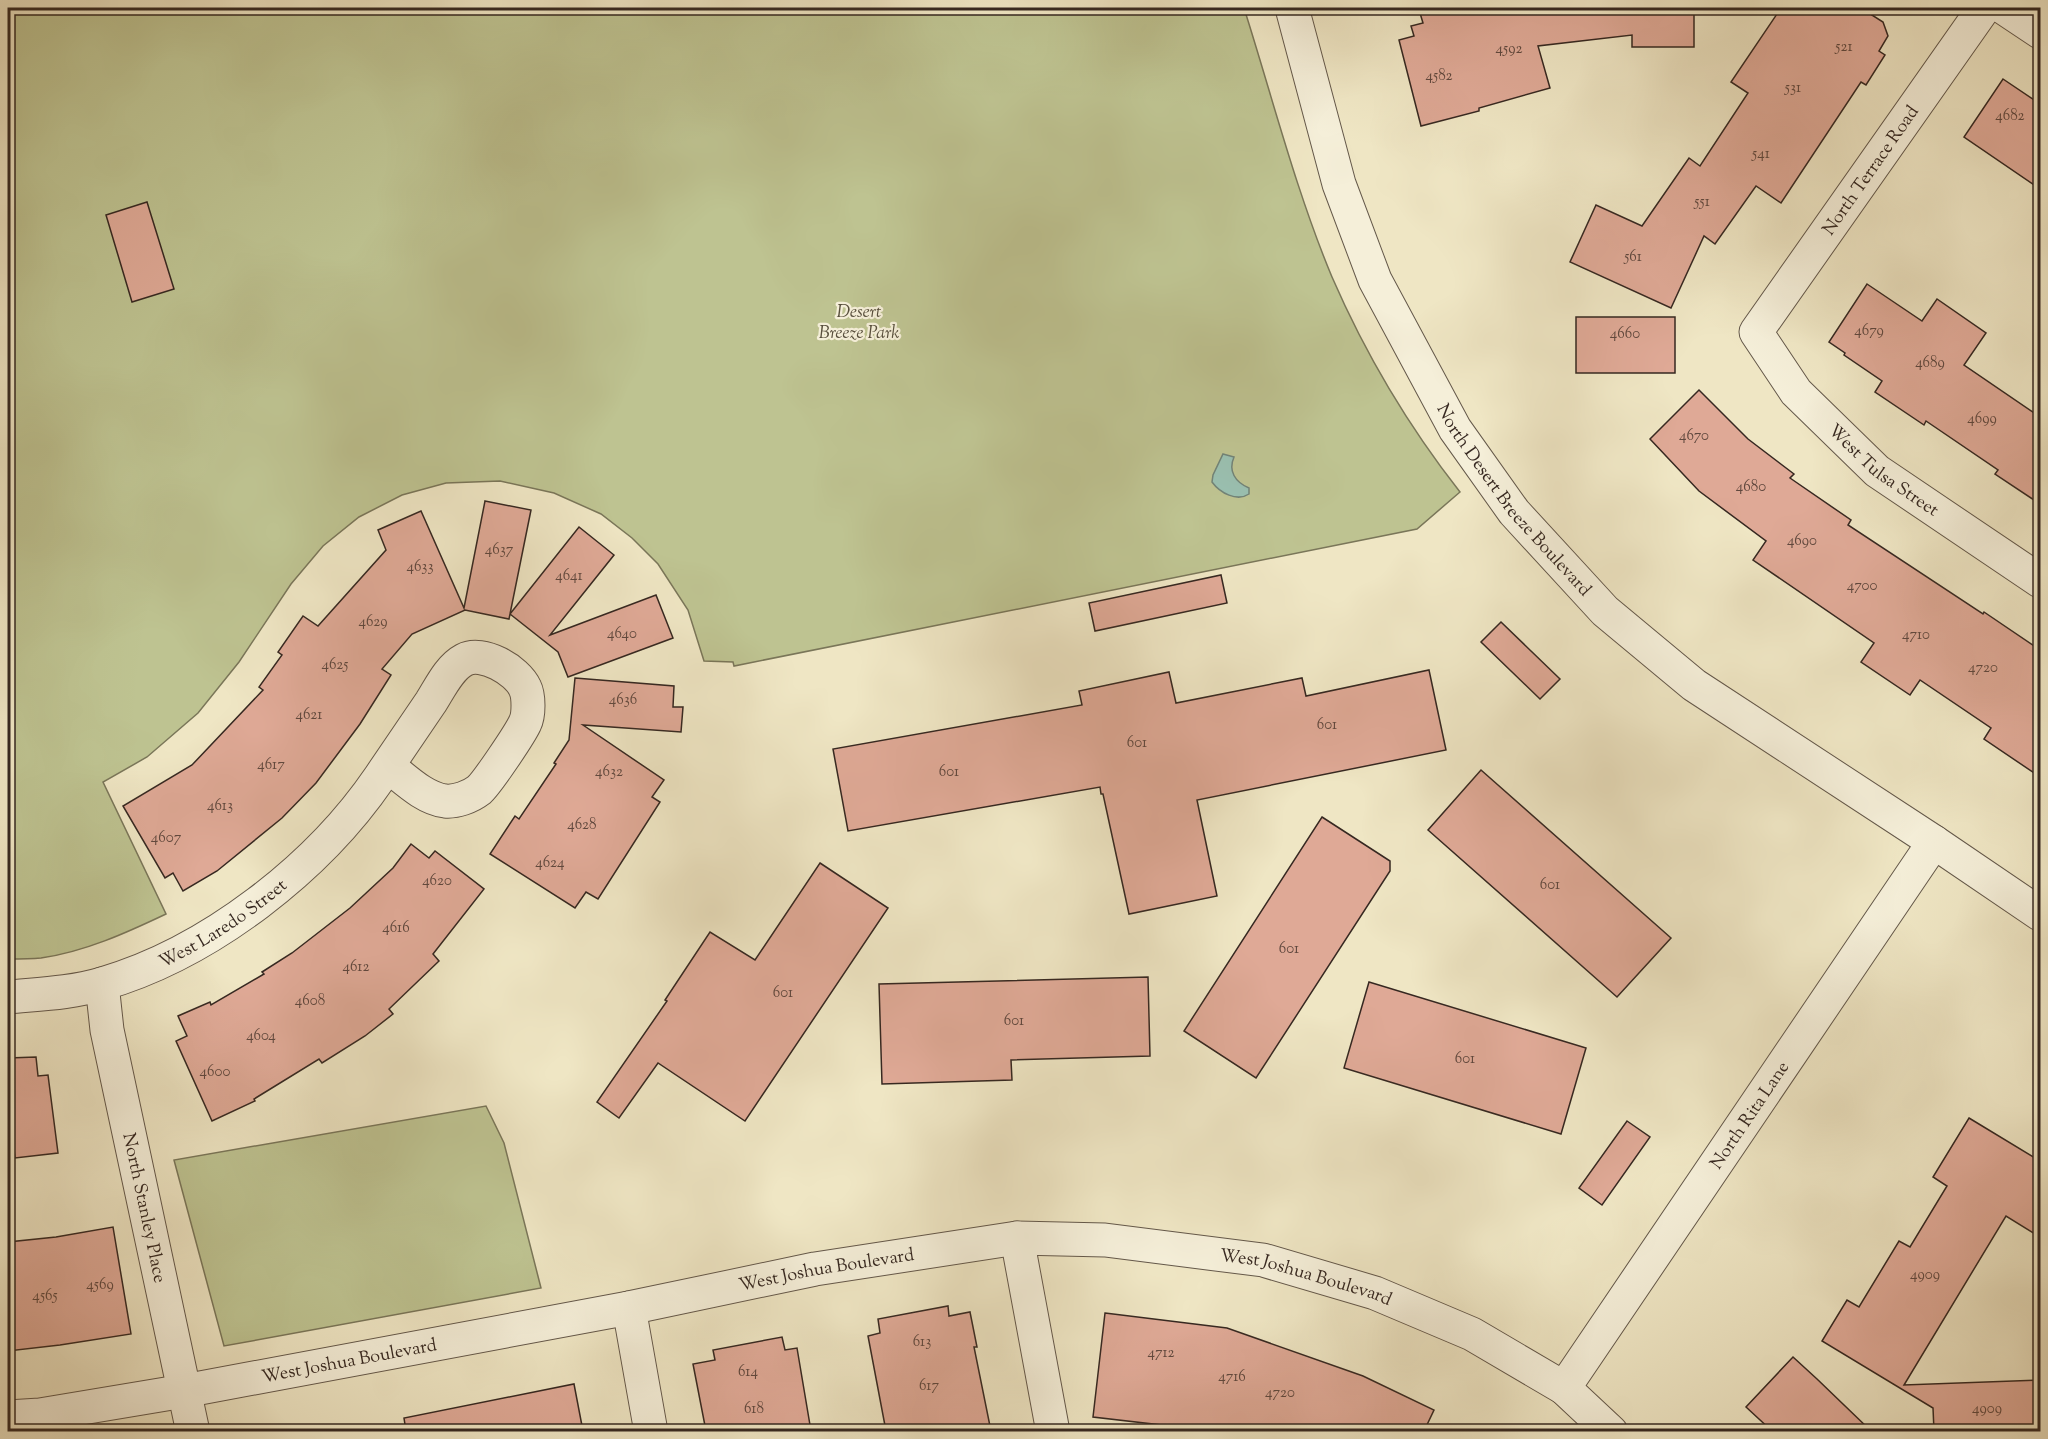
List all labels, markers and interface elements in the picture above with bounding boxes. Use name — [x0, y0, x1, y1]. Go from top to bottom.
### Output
house number: 521 — [1834, 37, 1853, 58]
house number: 4592 — [1495, 39, 1523, 60]
house number: 4582 — [1425, 66, 1453, 87]
house number: 531 — [1784, 78, 1801, 99]
street label: North Terrace Road — [1817, 101, 1926, 241]
house number: 4682 — [1995, 106, 2025, 127]
house number: 541 — [1751, 144, 1770, 165]
house number: 551 — [1693, 192, 1710, 213]
house number: 561 — [1623, 247, 1642, 268]
park label: Desert Breeze Park — [819, 300, 899, 347]
house number: 4679 — [1854, 321, 1884, 342]
house number: 4660 — [1610, 324, 1640, 345]
house number: 4689 — [1915, 353, 1945, 374]
street label: North Desert Breeze Boulevard — [1429, 400, 1596, 603]
house number: 4699 — [1967, 409, 1997, 430]
street label: West Tulsa Street — [1821, 419, 1943, 524]
house number: 4670 — [1679, 426, 1709, 447]
house number: 4680 — [1736, 477, 1766, 498]
house number: 4690 — [1787, 531, 1817, 552]
house number: 4637 — [485, 540, 514, 561]
house number: 4633 — [406, 557, 434, 578]
house number: 4641 — [555, 566, 583, 587]
house number: 4700 — [1847, 576, 1877, 597]
house number: 4629 — [358, 612, 388, 633]
house number: 4640 — [607, 624, 637, 645]
house number: 4710 — [1902, 625, 1930, 646]
house number: 4625 — [322, 655, 348, 676]
house number: 4720 — [1968, 658, 1998, 679]
house number: 4636 — [609, 690, 637, 711]
house number: 4621 — [296, 705, 322, 726]
house number: 601 — [1317, 715, 1337, 736]
house number: 601 — [1127, 733, 1147, 754]
house number: 4617 — [257, 755, 285, 776]
house number: 4632 — [595, 762, 623, 783]
house number: 601 — [939, 762, 959, 783]
house number: 4613 — [207, 796, 233, 817]
house number: 4628 — [567, 815, 597, 836]
house number: 4607 — [151, 828, 182, 849]
house number: 4624 — [535, 853, 565, 874]
house number: 4620 — [422, 871, 452, 892]
street label: West Laredo Street — [155, 874, 294, 976]
house number: 601 — [1540, 875, 1560, 896]
house number: 4616 — [382, 918, 410, 939]
house number: 601 — [1279, 939, 1299, 960]
house number: 4612 — [343, 957, 369, 978]
house number: 601 — [773, 983, 793, 1004]
house number: 4608 — [295, 991, 325, 1012]
house number: 601 — [1004, 1011, 1024, 1032]
house number: 4604 — [246, 1026, 276, 1047]
house number: 601 — [1455, 1049, 1475, 1070]
street label: North Rita Lane — [1705, 1057, 1797, 1175]
house number: 4600 — [200, 1062, 230, 1083]
street label: North Stanley Place — [114, 1131, 172, 1286]
street label: West Joshua Boulevard — [737, 1243, 916, 1300]
street label: West Joshua Boulevard — [1218, 1244, 1396, 1314]
house number: 4909 — [1910, 1265, 1940, 1286]
house number: 4569 — [86, 1275, 114, 1296]
house number: 4565 — [32, 1286, 58, 1307]
house number: 613 — [913, 1332, 931, 1353]
street label: West Joshua Boulevard — [260, 1333, 439, 1391]
house number: 4712 — [1147, 1343, 1175, 1364]
house number: 614 — [738, 1362, 758, 1383]
house number: 4716 — [1218, 1367, 1246, 1388]
house number: 617 — [919, 1376, 939, 1397]
house number: 4720 — [1265, 1383, 1295, 1404]
house number: 618 — [744, 1399, 764, 1420]
house number: 4909 — [1972, 1399, 2002, 1420]

